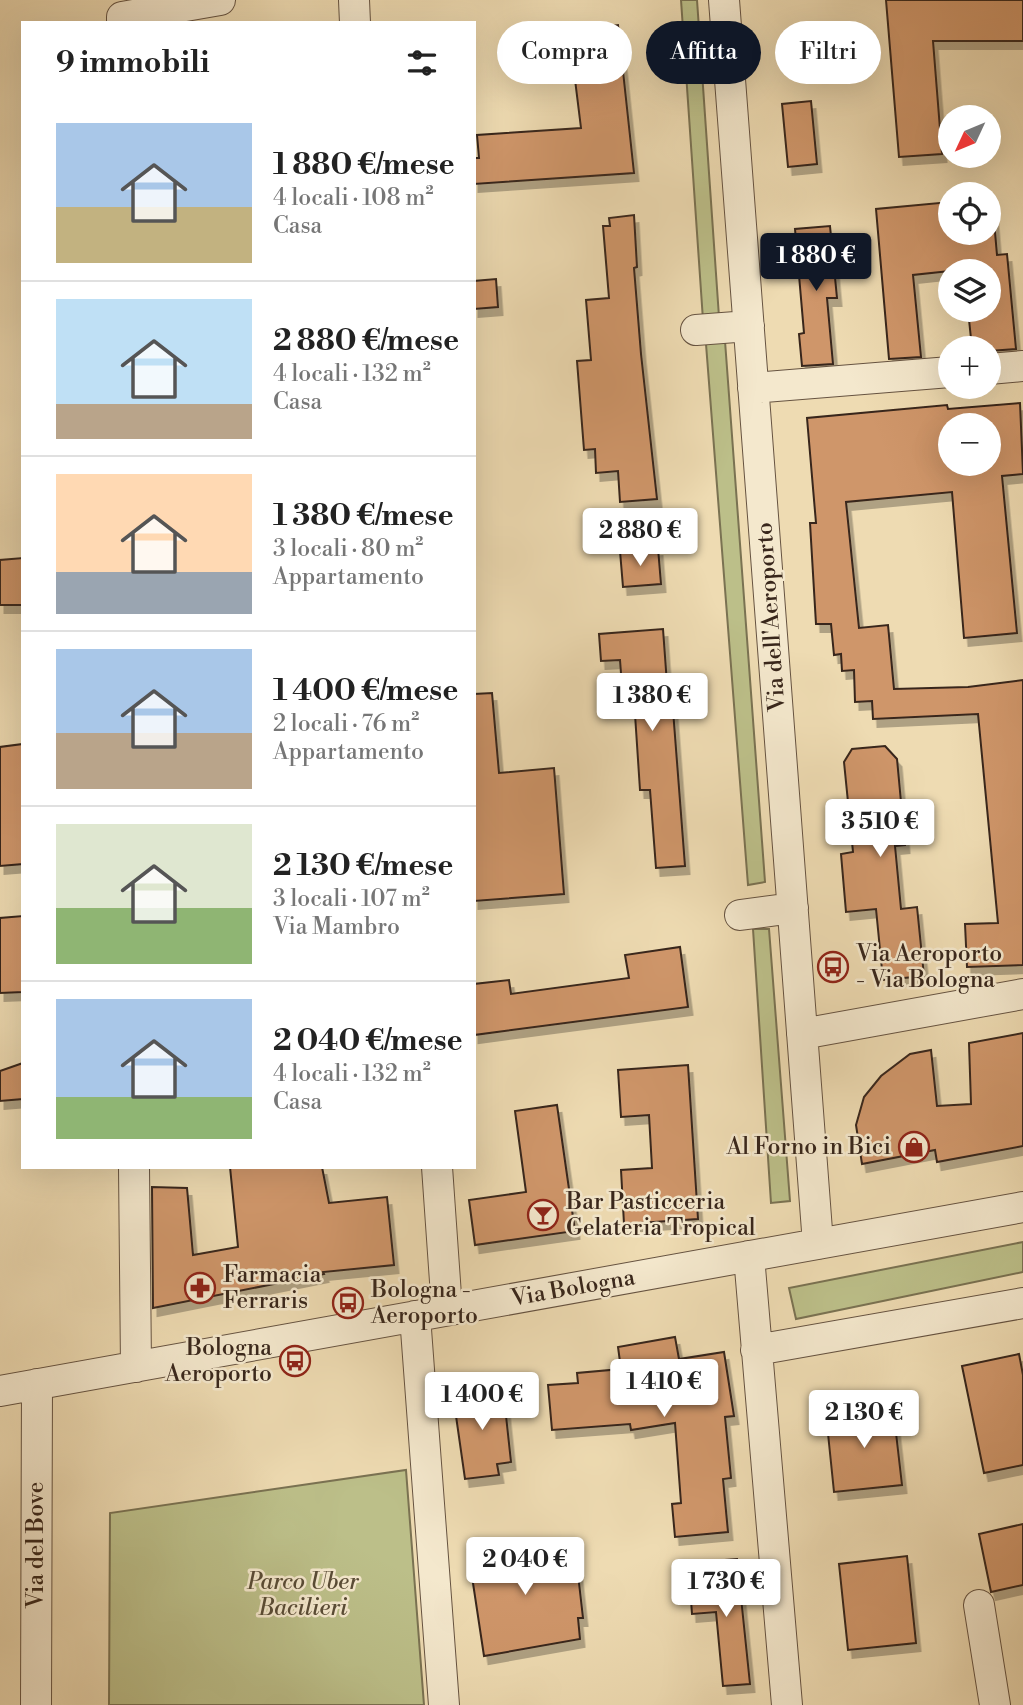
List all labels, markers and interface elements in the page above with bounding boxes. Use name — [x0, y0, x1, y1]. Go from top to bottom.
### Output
chip: Compra — [497, 21, 632, 84]
chip: Affitta — [646, 21, 761, 84]
chip: Filtri — [775, 21, 881, 84]
text: 9 immobili — [56, 44, 209, 82]
icon: filters — [403, 44, 441, 82]
north arrow — [938, 105, 1001, 168]
map controls — [938, 105, 1001, 476]
text: 1 880 €/mese — [273, 146, 455, 184]
icon: home — [112, 151, 196, 235]
button: locate — [938, 182, 1001, 245]
text: 4 locali · 108 m² — [273, 184, 434, 212]
text: Casa — [273, 212, 322, 240]
pin: 1 880 € — [751, 233, 881, 293]
text: 1 880 € — [776, 242, 856, 270]
button: layers — [938, 259, 1001, 322]
text: 2 880 €/mese — [273, 322, 459, 360]
icon: home — [112, 327, 196, 411]
button: + — [938, 336, 1001, 399]
text: 4 locali · 132 m² — [273, 360, 431, 388]
text: Casa — [273, 388, 322, 416]
button: − — [938, 413, 1001, 476]
text: 1 380 €/mese — [273, 497, 454, 535]
icon: home — [112, 502, 196, 586]
pin: 2 880 € — [575, 508, 705, 568]
text: 2 880 € — [599, 517, 681, 545]
street label: Via dell'Aeroporto — [750, 521, 792, 714]
text: 3 locali · 80 m² — [273, 535, 423, 563]
text: Appartamento — [273, 563, 424, 591]
text: 1 400 €/mese — [273, 672, 458, 710]
pin: 1 380 € — [587, 674, 717, 733]
icon: home — [112, 677, 196, 761]
text: 1 380 € — [613, 682, 691, 710]
text: 2 locali · 76 m² — [273, 710, 419, 738]
text: Appartamento — [273, 738, 424, 766]
pin: 3 510 € — [815, 800, 945, 859]
text: 3 510 € — [841, 808, 919, 836]
text: 2 130 €/mese — [273, 847, 453, 885]
icon: home — [112, 852, 196, 936]
text: 3 locali · 107 m² — [273, 885, 430, 913]
text: Via Mambro — [273, 913, 400, 941]
place label: Via Aeroporto - Via Bologna — [855, 940, 1002, 994]
bus stop icon: Via Aeroporto - Via Bologna — [816, 950, 850, 984]
text: 2 040 €/mese — [273, 1022, 463, 1060]
icon: home — [112, 1027, 196, 1111]
text: 4 locali · 132 m² — [273, 1060, 431, 1088]
text: Casa — [273, 1088, 322, 1116]
shop icon: Al Forno in Bici — [897, 1130, 931, 1164]
place label: Al Forno in Bici — [726, 1133, 891, 1161]
place label: Bar Pasticceria Gelateria Tropical — [565, 1188, 756, 1242]
bar icon: Bar Pasticceria Gelateria Tropical — [526, 1198, 560, 1232]
place label: Farmacia Ferraris — [223, 1261, 322, 1315]
street label: Via Bologna — [508, 1263, 637, 1313]
pharmacy icon: Farmacia Ferraris — [183, 1271, 217, 1305]
place label: Bologna - Aeroporto — [370, 1276, 478, 1330]
bus stop icon: Bologna - Aeroporto — [331, 1286, 365, 1320]
place label: Bologna Aeroporto — [164, 1334, 272, 1388]
bus stop icon: Bologna Aeroporto — [278, 1344, 312, 1378]
pin: 1 410 € — [599, 1360, 729, 1419]
text: 1 410 € — [626, 1368, 702, 1396]
pin: 1 400 € — [417, 1372, 547, 1432]
text: 1 400 € — [441, 1381, 523, 1409]
pin: 2 130 € — [799, 1390, 929, 1450]
text: 2 130 € — [825, 1399, 903, 1427]
street label: Via del Bove — [22, 1482, 50, 1609]
pin: 2 040 € — [460, 1538, 590, 1597]
text: 2 040 € — [482, 1546, 568, 1574]
pin: 1 730 € — [661, 1560, 791, 1619]
park label: Parco Uber Bacilieri — [246, 1568, 360, 1622]
text: 1 730 € — [687, 1568, 765, 1596]

